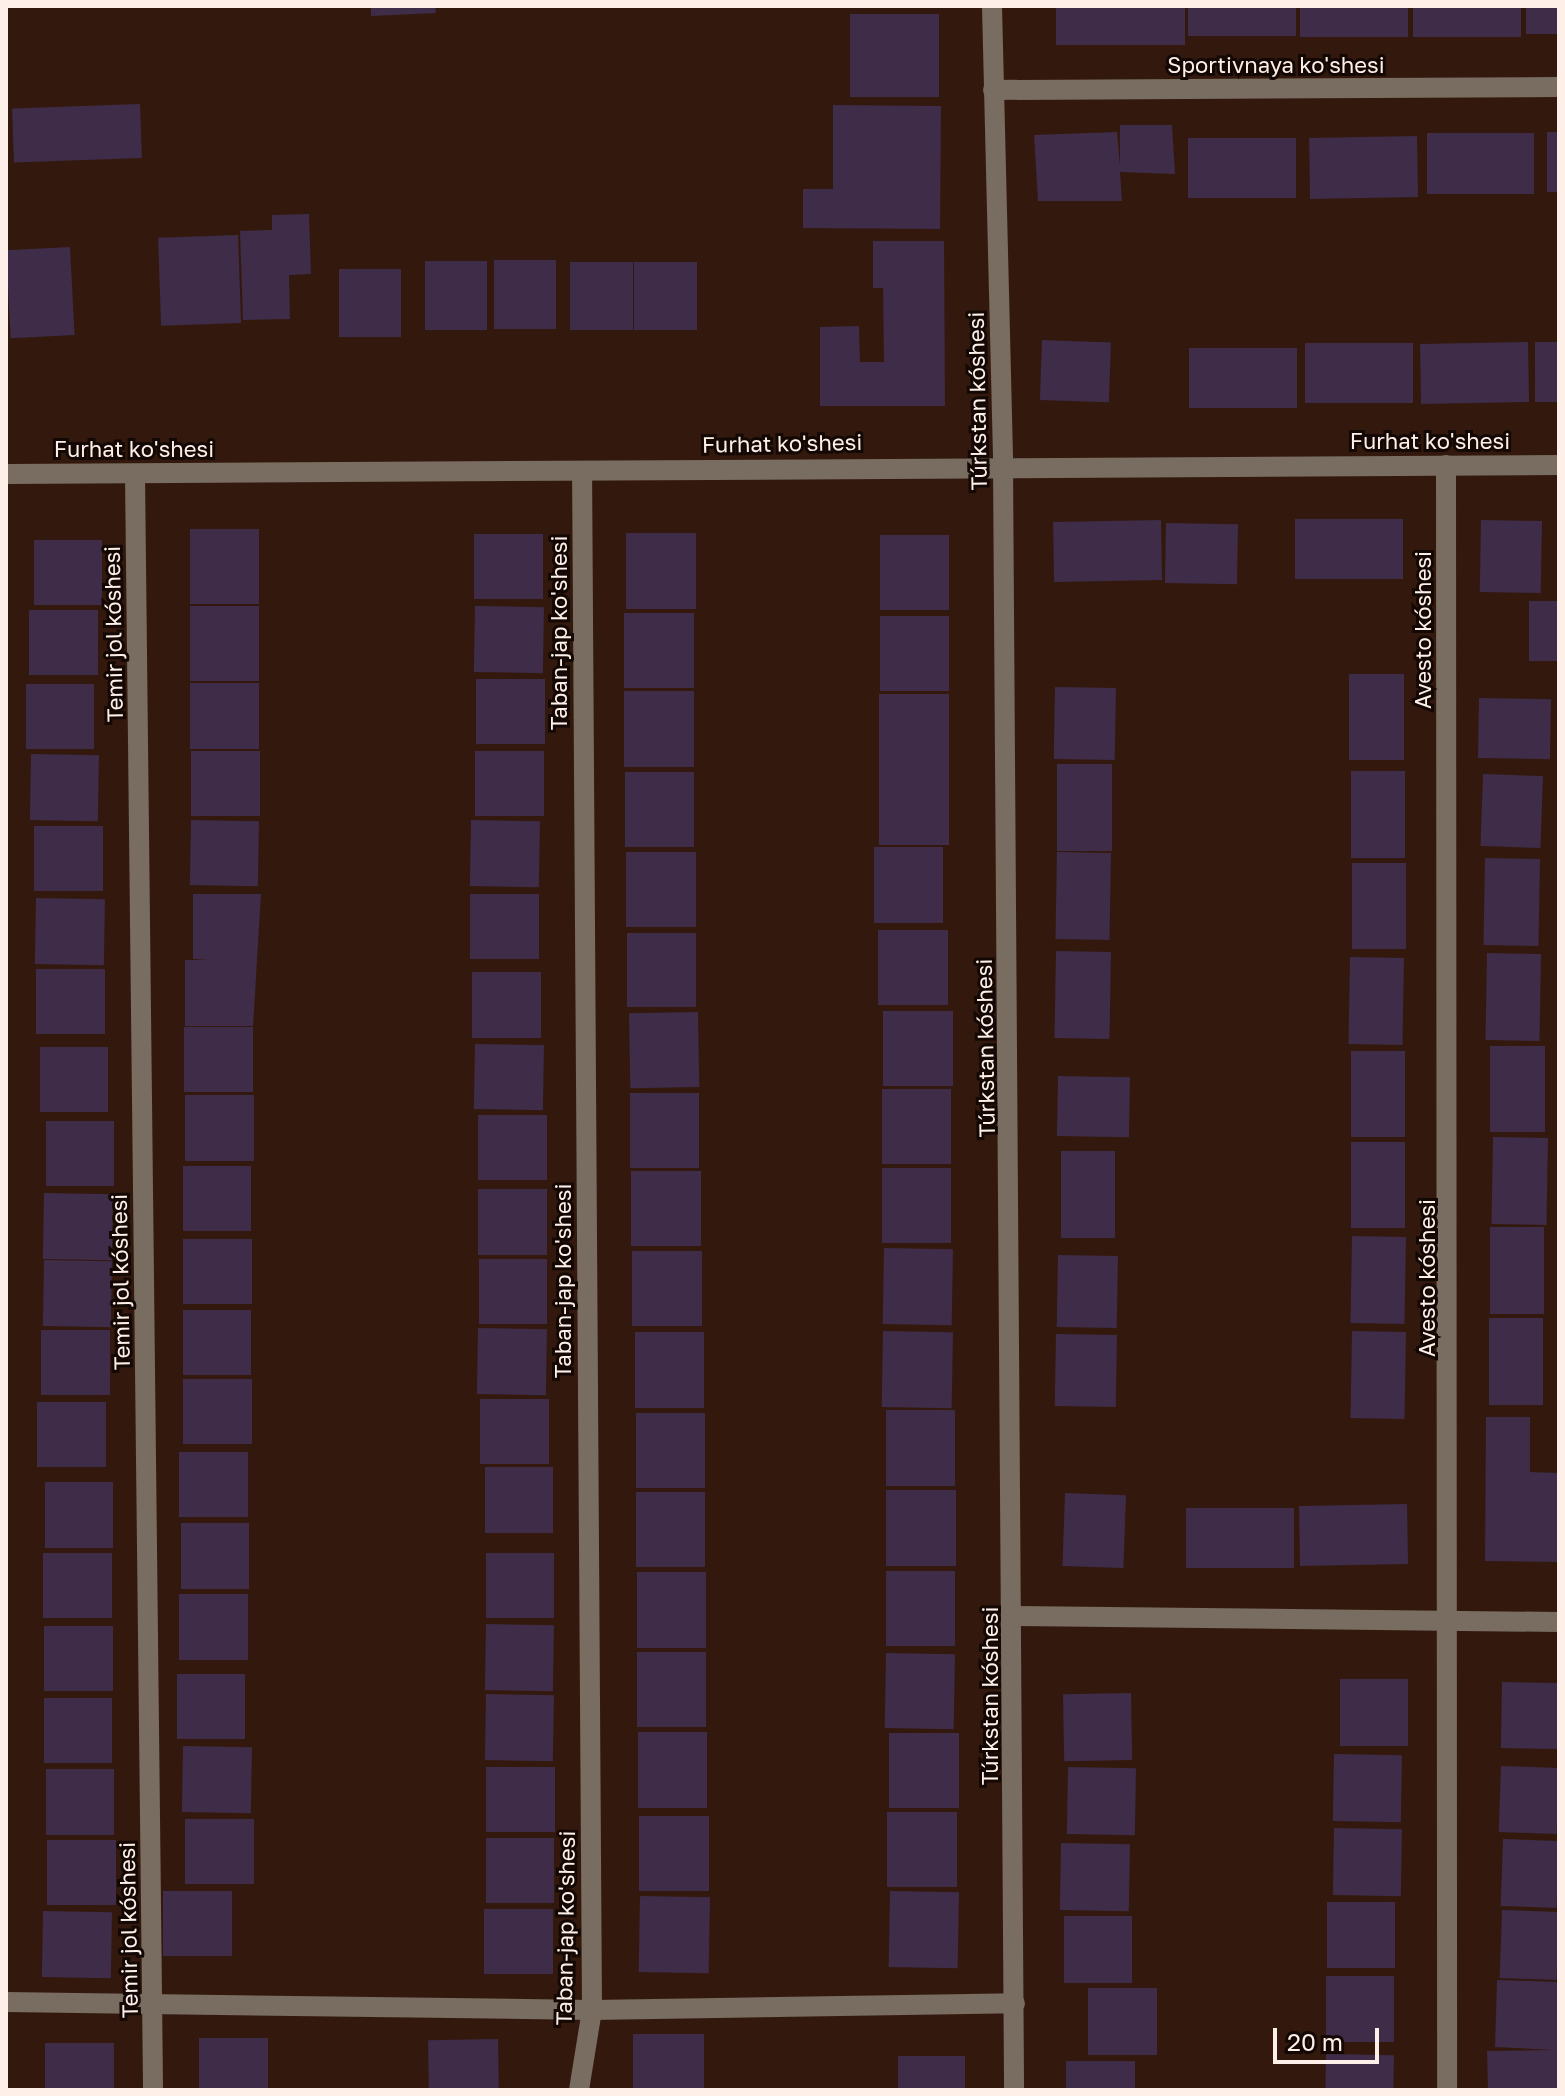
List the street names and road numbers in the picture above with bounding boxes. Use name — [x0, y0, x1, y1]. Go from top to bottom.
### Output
street label: Sportivnaya ko'shesi — [1167, 52, 1385, 78]
street label: Túrkstan kóshesi — [962, 311, 992, 491]
street label: Furhat ko'shesi — [702, 428, 862, 458]
street label: Furhat ko'shesi — [1350, 428, 1510, 454]
street label: Furhat ko'shesi — [54, 436, 214, 462]
street label: Taban-jap ko'shesi — [546, 536, 572, 730]
street label: Temir jol kóshesi — [98, 546, 128, 722]
street label: Avesto kóshesi — [1410, 551, 1436, 709]
street label: Túrkstan kóshesi — [970, 958, 1000, 1138]
street label: Taban-jap ko'shesi — [550, 1184, 576, 1378]
street label: Temir jol kóshesi — [105, 1194, 135, 1370]
street label: Avesto kóshesi — [1414, 1199, 1440, 1357]
street label: Túrkstan kóshesi — [977, 1607, 1003, 1785]
street label: Taban-jap ko'shesi — [550, 1830, 580, 2026]
street label: Temir jol kóshesi — [113, 1842, 143, 2018]

